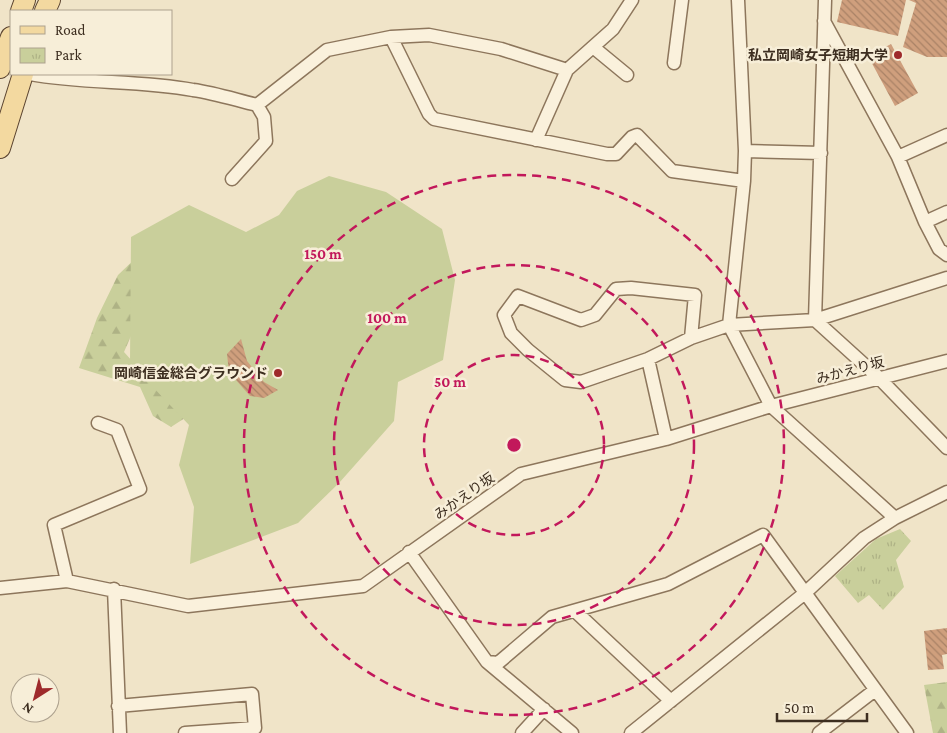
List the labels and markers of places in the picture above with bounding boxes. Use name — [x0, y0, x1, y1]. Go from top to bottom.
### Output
place label: 私立岡崎女子短期大学 — [748, 47, 888, 63]
marker: 私立岡崎女子短期大学 — [892, 49, 904, 61]
place label: 岡崎信金総合グラウンド — [114, 365, 268, 381]
marker: 岡崎信金総合グラウンド — [272, 367, 284, 379]
centre of rings — [505, 436, 523, 454]

